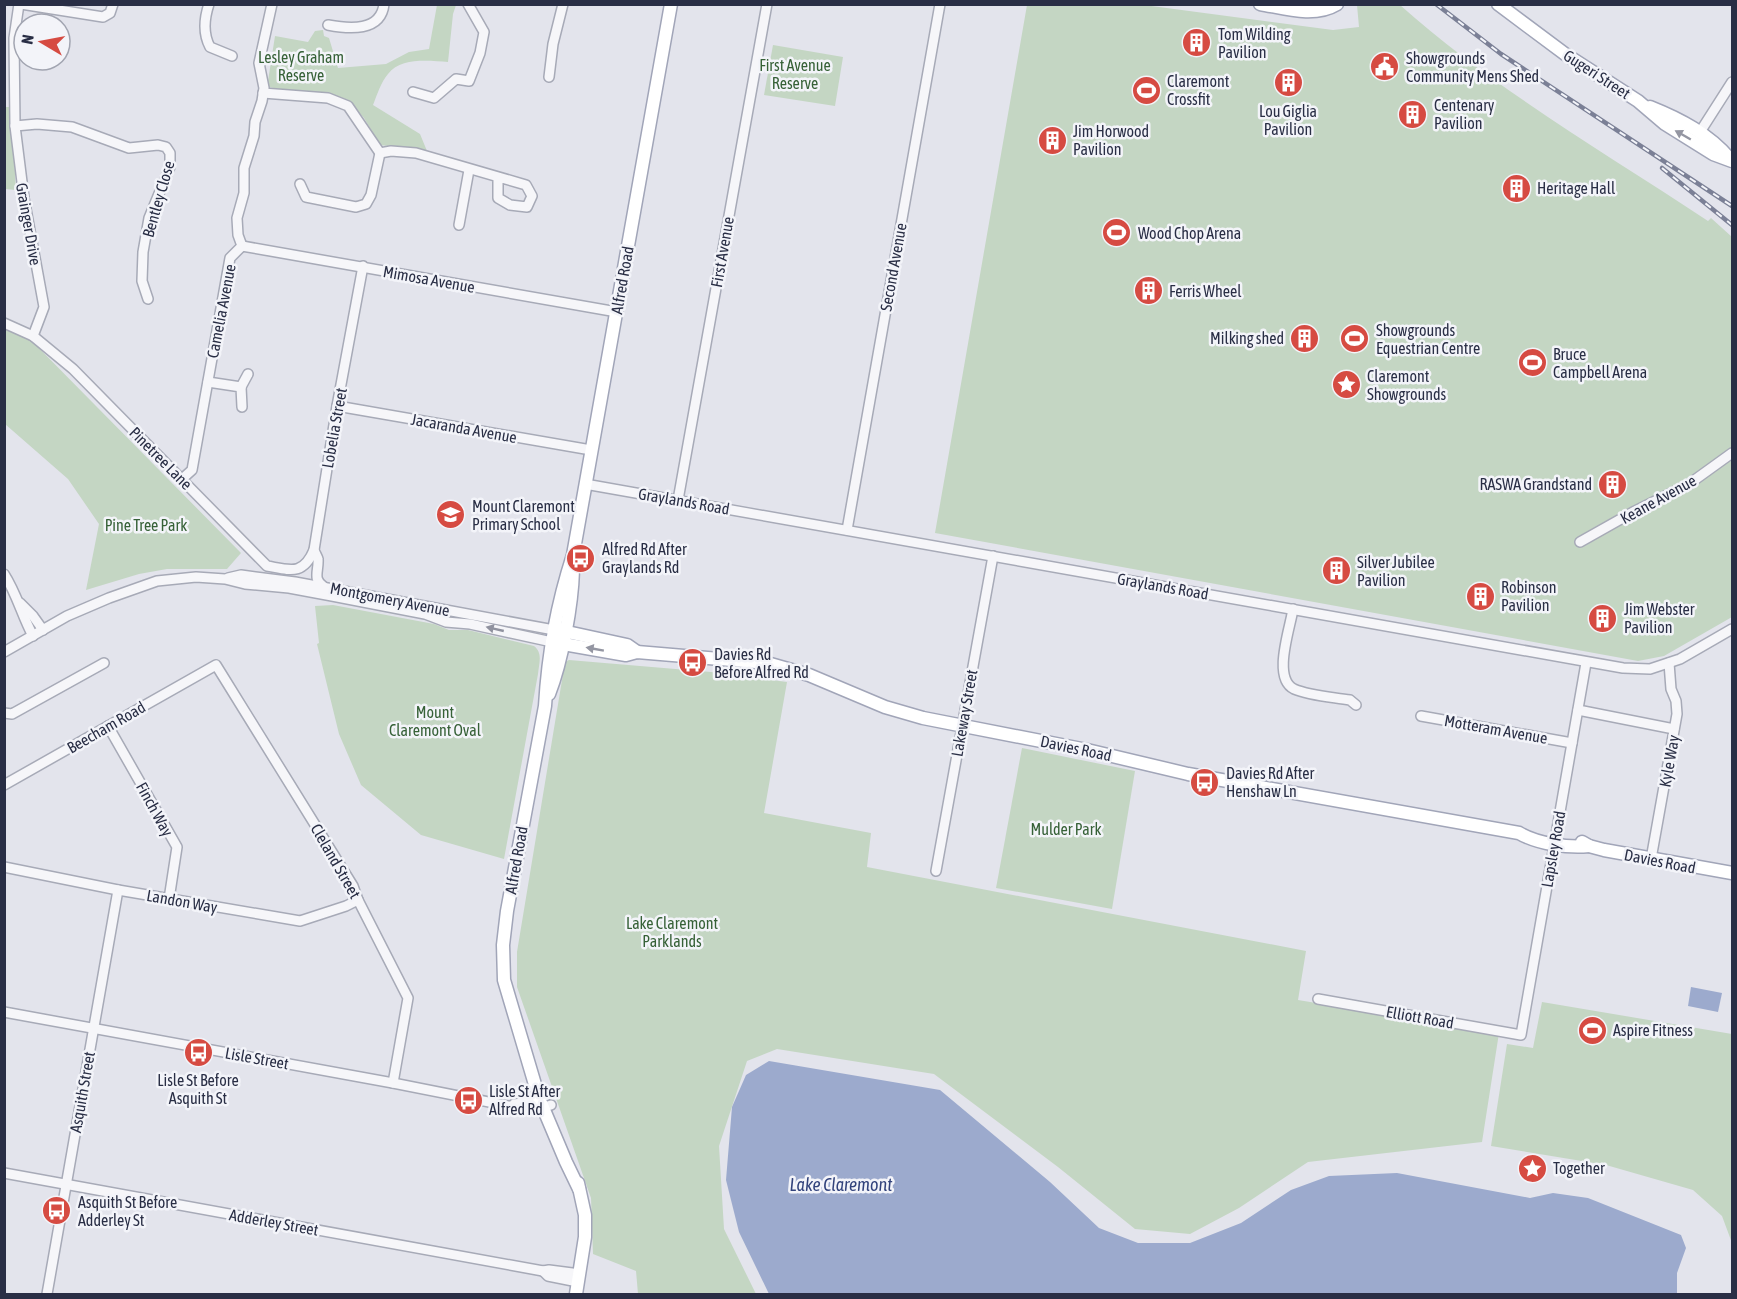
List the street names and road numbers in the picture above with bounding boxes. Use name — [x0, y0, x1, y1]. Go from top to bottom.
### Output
street label: Gugeri Street — [1560, 46, 1634, 103]
street label: Bentley Close — [138, 159, 178, 240]
street label: Grainger Drive — [12, 181, 45, 267]
street label: First Avenue — [707, 215, 737, 289]
street label: Second Avenue — [876, 222, 910, 312]
street label: Alfred Road — [607, 245, 637, 315]
street label: Mimosa Avenue — [382, 262, 476, 296]
street label: Camelia Avenue — [203, 263, 239, 359]
street label: Lobelia Street — [318, 386, 350, 470]
street label: Jacaranda Avenue — [410, 410, 518, 446]
street label: Pinetree Lane — [126, 423, 196, 493]
street label: Keane Avenue — [1617, 471, 1699, 527]
street label: Graylands Road — [637, 484, 731, 519]
street label: Graylands Road — [1116, 569, 1210, 604]
street label: Montgomery Avenue — [329, 579, 451, 620]
street label: Lakeway Street — [947, 668, 982, 758]
street label: Beecham Road — [64, 697, 148, 757]
street label: Motteram Avenue — [1443, 711, 1549, 747]
street label: Davies Road — [1039, 732, 1113, 764]
street label: Kyle Way — [1656, 733, 1683, 789]
street label: Finch Way — [132, 779, 177, 840]
street label: Lapsley Road — [1537, 809, 1570, 889]
street label: Cleland Street — [307, 821, 365, 902]
street label: Alfred Road — [501, 825, 531, 895]
street label: Davies Road — [1623, 845, 1697, 877]
street label: Landon Way — [145, 886, 219, 917]
street label: Elliott Road — [1385, 1002, 1455, 1032]
street label: Lisle Street — [224, 1044, 291, 1073]
street label: Asquith Street — [66, 1050, 99, 1134]
street label: Adderley Street — [228, 1205, 320, 1240]

